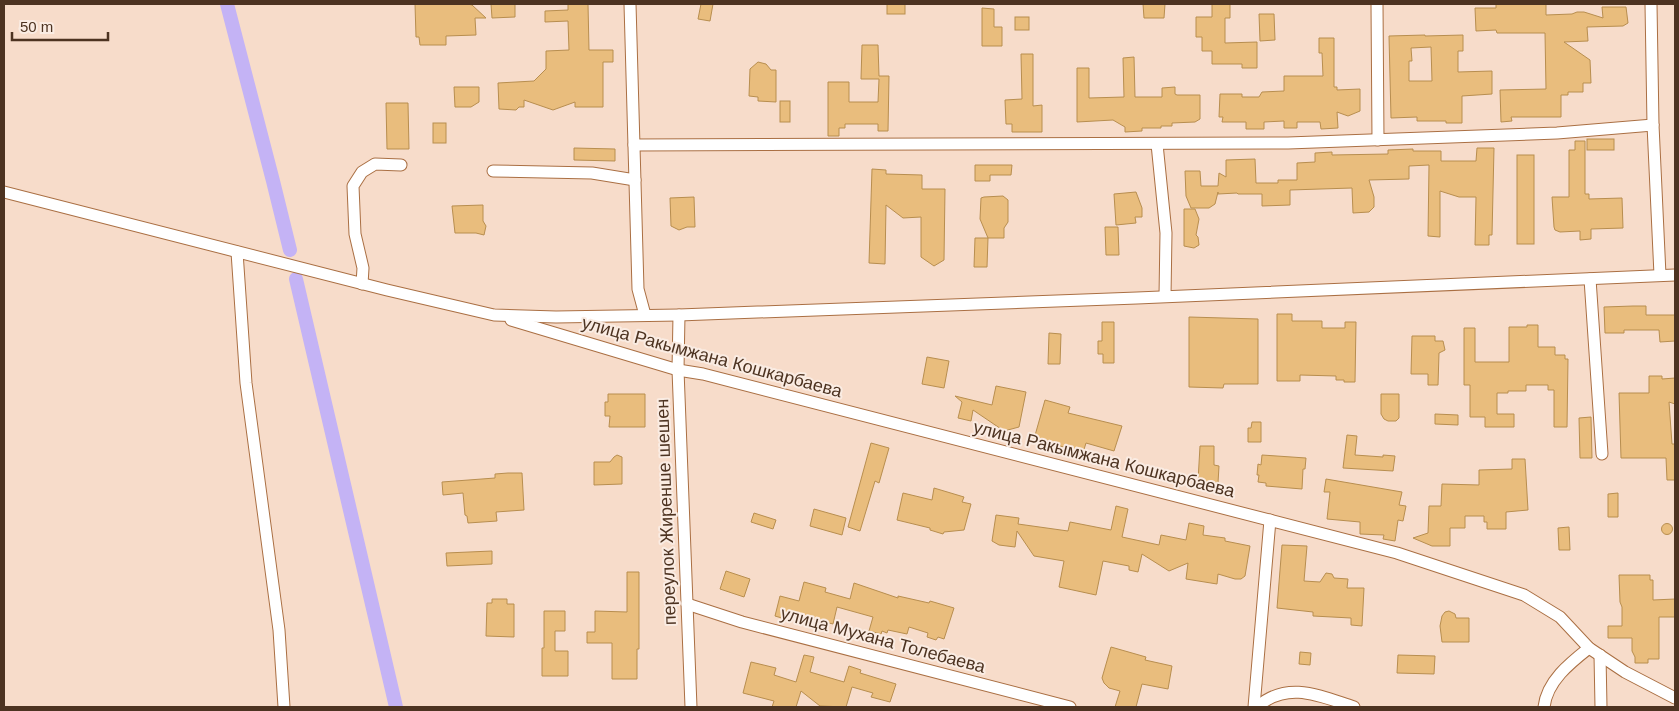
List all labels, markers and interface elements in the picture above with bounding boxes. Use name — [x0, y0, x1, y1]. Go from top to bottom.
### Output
scale bar — [12, 10, 109, 42]
text: 50 m — [20, 18, 53, 35]
street label: улица Ракымжана Кошкарбаева — [580, 313, 845, 402]
street label: переулок Жиренше шешен — [652, 398, 680, 626]
street label: улица Ракымжана Кошкарбаева — [971, 417, 1238, 501]
street label: улица Мухана Толебаева — [778, 603, 989, 677]

